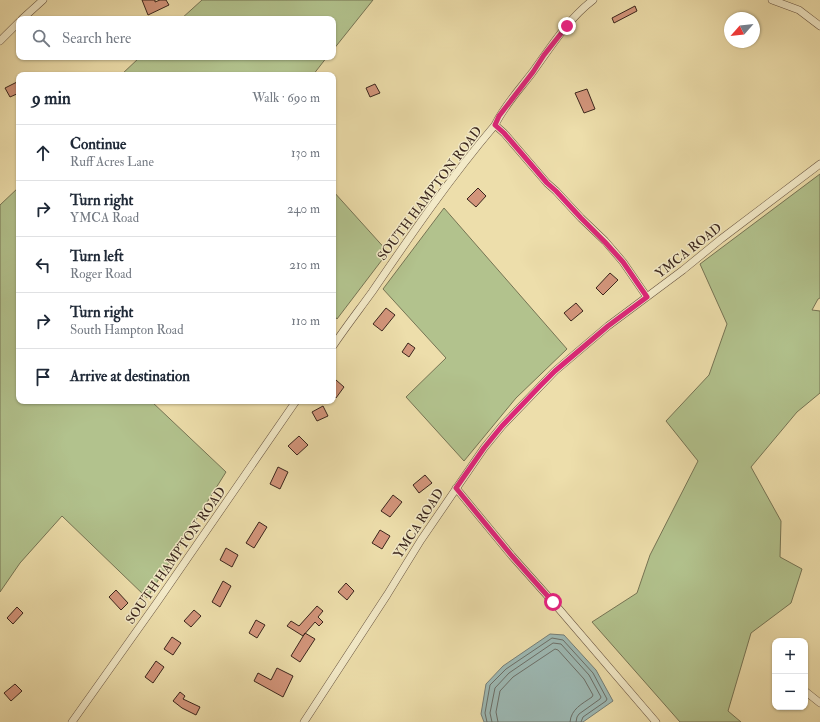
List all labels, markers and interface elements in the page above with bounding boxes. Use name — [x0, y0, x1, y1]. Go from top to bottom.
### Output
north arrow — [724, 12, 760, 48]
search box — [16, 16, 336, 60]
route end — [558, 17, 576, 35]
icon: search — [30, 27, 52, 49]
text: Search here — [62, 29, 131, 48]
text: 9 min — [32, 88, 71, 109]
text: Walk · 690 m — [252, 90, 320, 106]
street label: SOUTH HAMPTON ROAD — [374, 123, 485, 264]
text: Continue — [70, 135, 126, 154]
icon: ahead — [32, 142, 54, 164]
text: 130 m — [291, 145, 320, 161]
text: Ruff Acres Lane — [70, 154, 154, 170]
text: Turn right — [70, 191, 133, 210]
icon: right — [32, 198, 54, 220]
text: 240 m — [287, 201, 320, 217]
text: YMCA Road — [70, 210, 139, 226]
street label: YMCA ROAD — [652, 220, 725, 282]
text: Turn left — [70, 247, 124, 266]
icon: left — [32, 254, 54, 276]
text: 210 m — [289, 257, 320, 273]
text: Roger Road — [70, 266, 132, 282]
text: Turn right — [70, 303, 133, 322]
icon: right — [32, 310, 54, 332]
text: 110 m — [291, 313, 320, 329]
text: South Hampton Road — [70, 322, 184, 338]
icon: arrive — [32, 366, 54, 388]
text: Arrive at destination — [70, 367, 190, 386]
street label: SOUTH HAMPTON ROAD — [122, 484, 229, 627]
street label: YMCA ROAD — [390, 486, 447, 562]
route start — [544, 593, 562, 611]
map controls — [772, 638, 808, 710]
button: + — [772, 638, 808, 674]
button: − — [772, 674, 808, 710]

